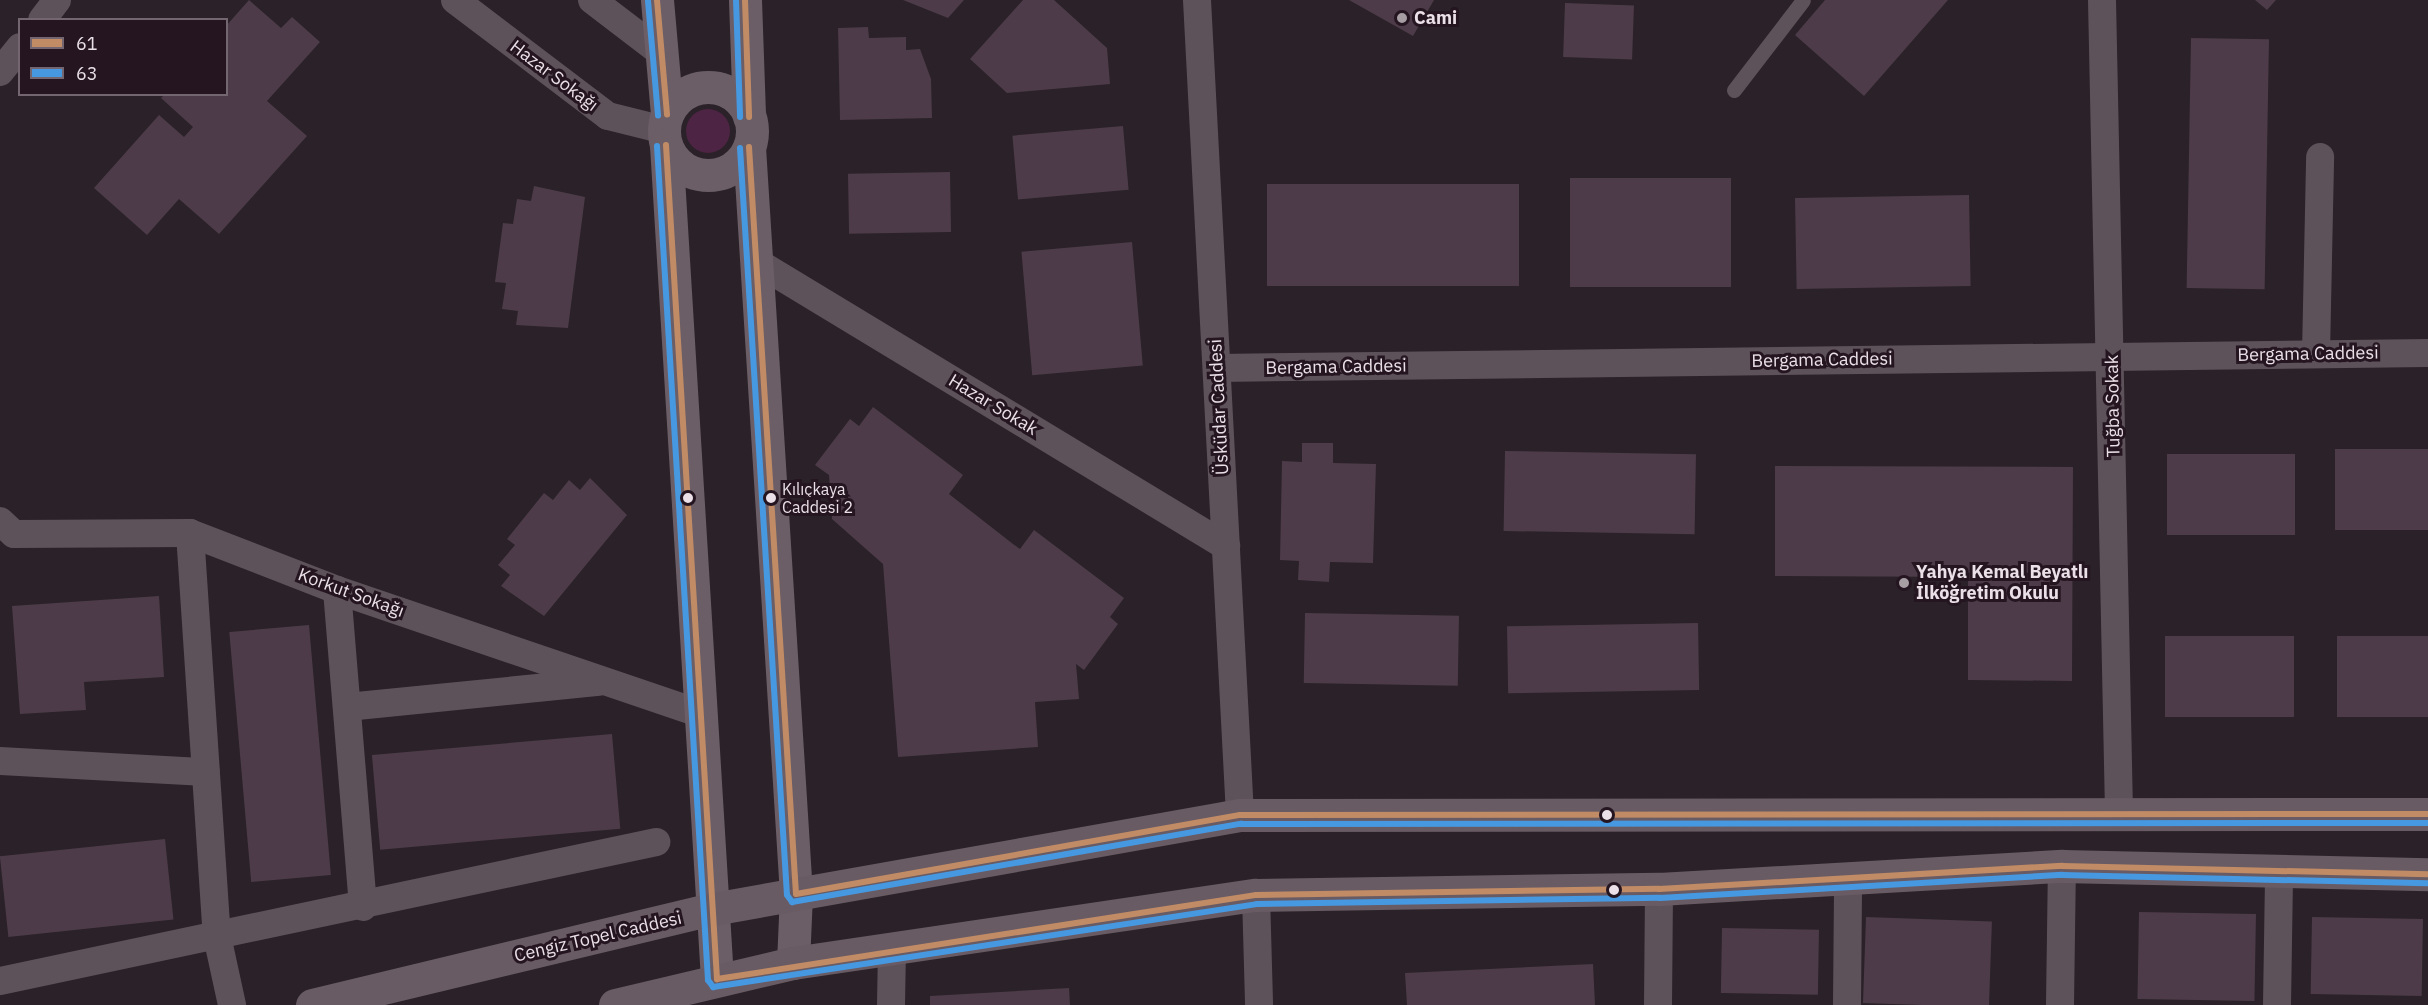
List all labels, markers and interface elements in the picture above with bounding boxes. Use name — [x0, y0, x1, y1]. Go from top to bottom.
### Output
place label: Cami — [1414, 7, 1457, 29]
marker: Cami — [1395, 11, 1409, 25]
legend — [18, 18, 228, 96]
text: 61 — [76, 32, 98, 55]
street label: Hazar Sokağı — [506, 36, 602, 116]
text: 63 — [76, 62, 98, 85]
street label: Üsküdar Caddesi — [1205, 338, 1233, 476]
street label: Bergama Caddesi — [2237, 342, 2379, 366]
street label: Bergama Caddesi — [1751, 348, 1893, 372]
street label: Bergama Caddesi — [1265, 355, 1407, 379]
street label: Tuğba Sokak — [2101, 355, 2125, 457]
street label: Hazar Sokak — [944, 370, 1042, 440]
place label: Kılıçkaya Caddesi 2 — [782, 479, 853, 517]
unlabelled marker — [682, 492, 694, 504]
marker: Kılıçkaya Caddesi 2 — [765, 492, 777, 504]
place label: Yahya Kemal Beyatlı İlköğretim Okulu — [1916, 562, 2088, 604]
street label: Korkut Sokağı — [295, 564, 407, 622]
marker: Yahya Kemal Beyatlı İlköğretim Okulu — [1897, 576, 1911, 590]
unlabelled marker — [1601, 809, 1613, 821]
unlabelled marker — [1608, 884, 1620, 896]
street label: Cengiz Topel Caddesi — [512, 907, 684, 967]

